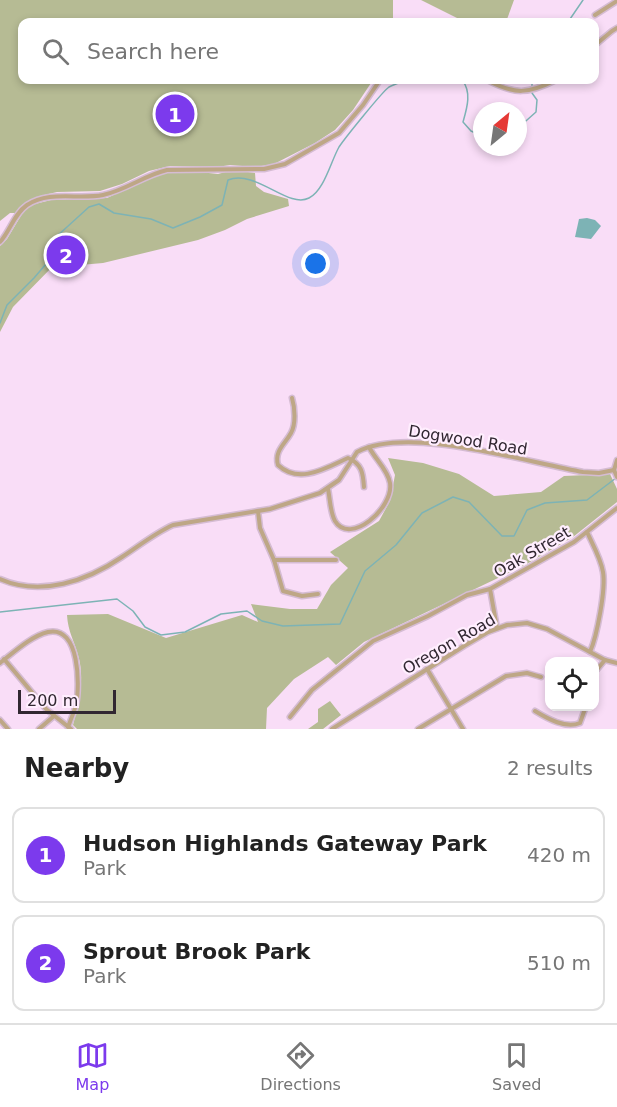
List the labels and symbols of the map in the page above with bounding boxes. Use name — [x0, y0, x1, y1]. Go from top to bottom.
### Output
pin: 1 — [156, 92, 195, 136]
north arrow — [473, 102, 527, 156]
pin: 2 — [46, 232, 86, 278]
your location — [301, 249, 330, 278]
street label: Dogwood Road — [407, 421, 529, 459]
street label: Oak Street — [490, 522, 574, 582]
street label: Oregon Road — [399, 610, 499, 678]
scale bar — [18, 687, 116, 714]

